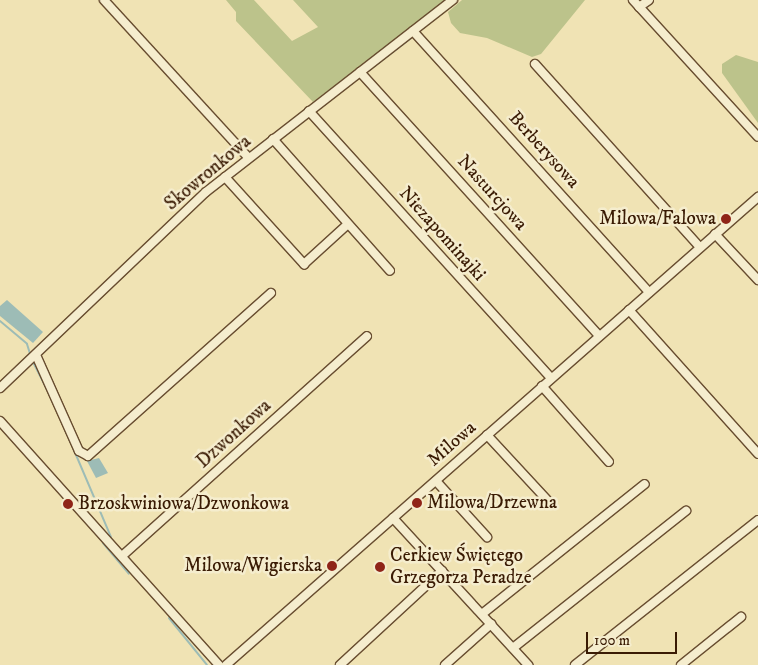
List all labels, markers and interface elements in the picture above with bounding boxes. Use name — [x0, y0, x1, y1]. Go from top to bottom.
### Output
street label: Berberysowa — [504, 107, 584, 193]
street label: Skowronkowa — [160, 130, 256, 216]
street label: Nasturcjowa — [452, 150, 532, 236]
street label: Niezapominajki — [394, 182, 490, 286]
place label: Milowa/Falowa — [599, 208, 716, 230]
marker: Milowa/Falowa — [720, 213, 732, 225]
street label: Dzwonkowa — [192, 395, 276, 473]
street label: Milowa — [423, 417, 481, 471]
place label: Milowa/Drzewna — [427, 492, 557, 514]
place label: Brzoskwiniowa/Dzwonkowa — [78, 493, 289, 515]
marker: Milowa/Drzewna — [411, 497, 423, 509]
marker: Brzoskwiniowa/Dzwonkowa — [62, 498, 74, 510]
place label: Cerkiew Świętego Grzegorza Peradze — [390, 545, 532, 589]
place label: Milowa/Wigierska — [184, 555, 322, 577]
marker: Milowa/Wigierska — [326, 560, 338, 572]
marker: Cerkiew Świętego Grzegorza Peradze — [374, 561, 386, 573]
scale bar — [588, 622, 679, 654]
text: 100 m — [594, 631, 630, 650]

